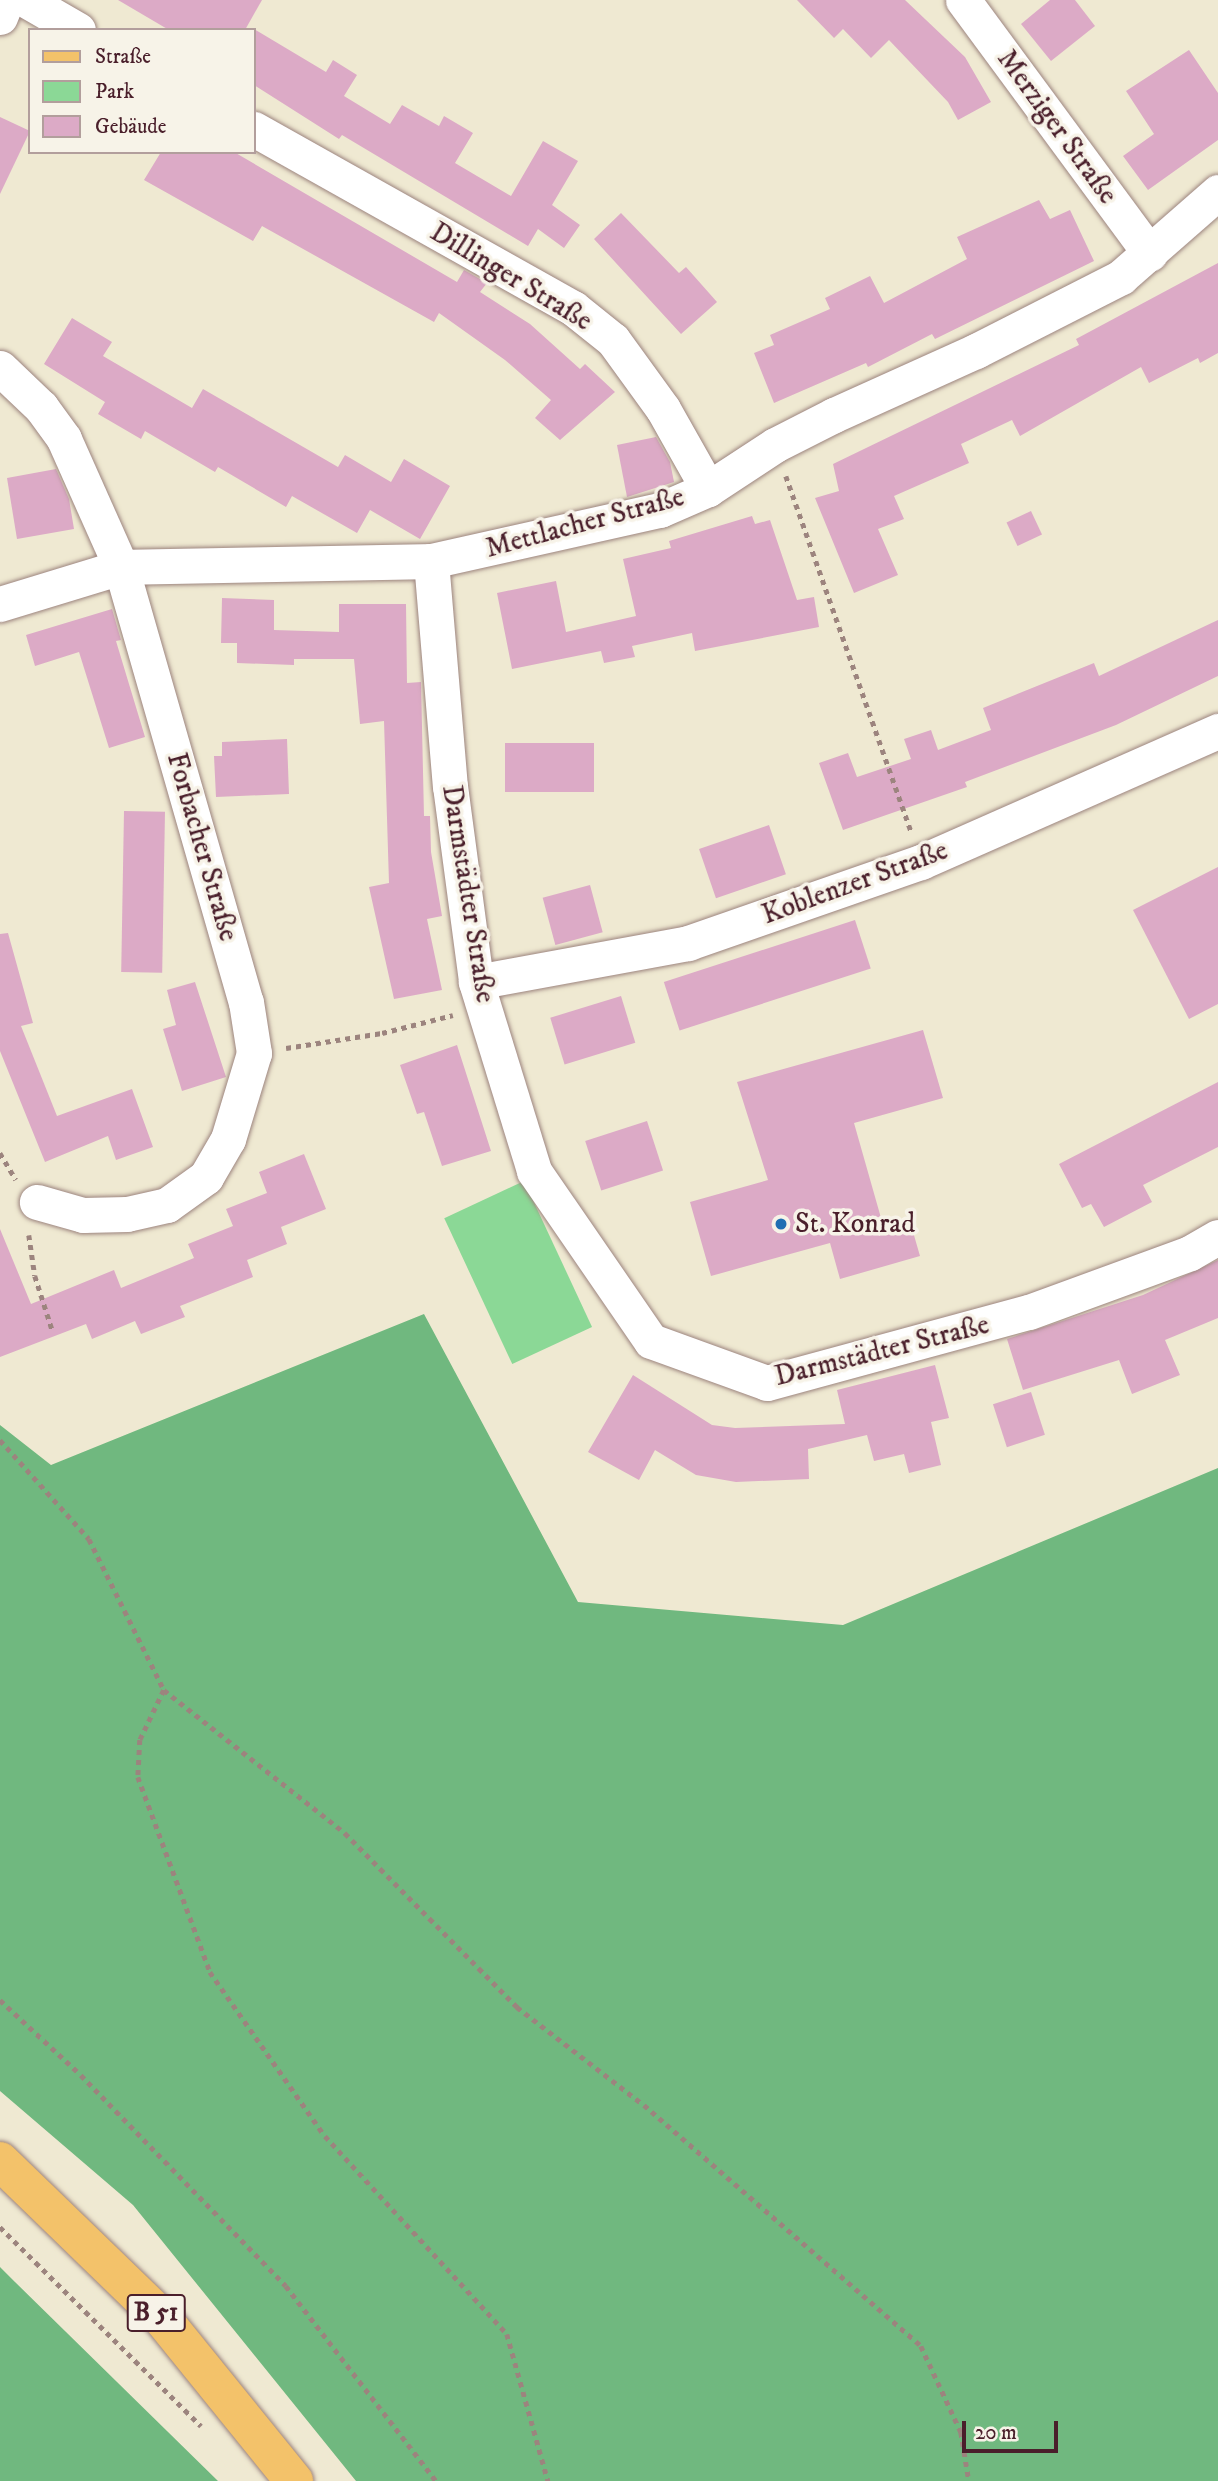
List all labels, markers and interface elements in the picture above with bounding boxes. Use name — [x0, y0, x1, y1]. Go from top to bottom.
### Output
legend — [28, 28, 256, 154]
street label: Merziger Straße — [990, 43, 1124, 211]
text: Straße — [95, 44, 151, 70]
text: Park — [95, 79, 134, 105]
text: Gebäude — [95, 114, 166, 140]
street label: Dillinger Straße — [424, 216, 598, 338]
street label: Mettlacher Straße — [482, 480, 688, 566]
street label: Forbacher Straße — [159, 749, 245, 945]
street label: Darmstädter Straße — [434, 783, 502, 1005]
street label: Koblenzer Straße — [758, 834, 952, 932]
place label: St. Konrad — [795, 1207, 915, 1241]
marker: St. Konrad — [773, 1216, 789, 1232]
street label: Darmstädter Straße — [771, 1308, 993, 1394]
road number: B 51 — [126, 2290, 186, 2336]
scale bar — [966, 2408, 1062, 2452]
text: 20 m — [975, 2420, 1017, 2446]

